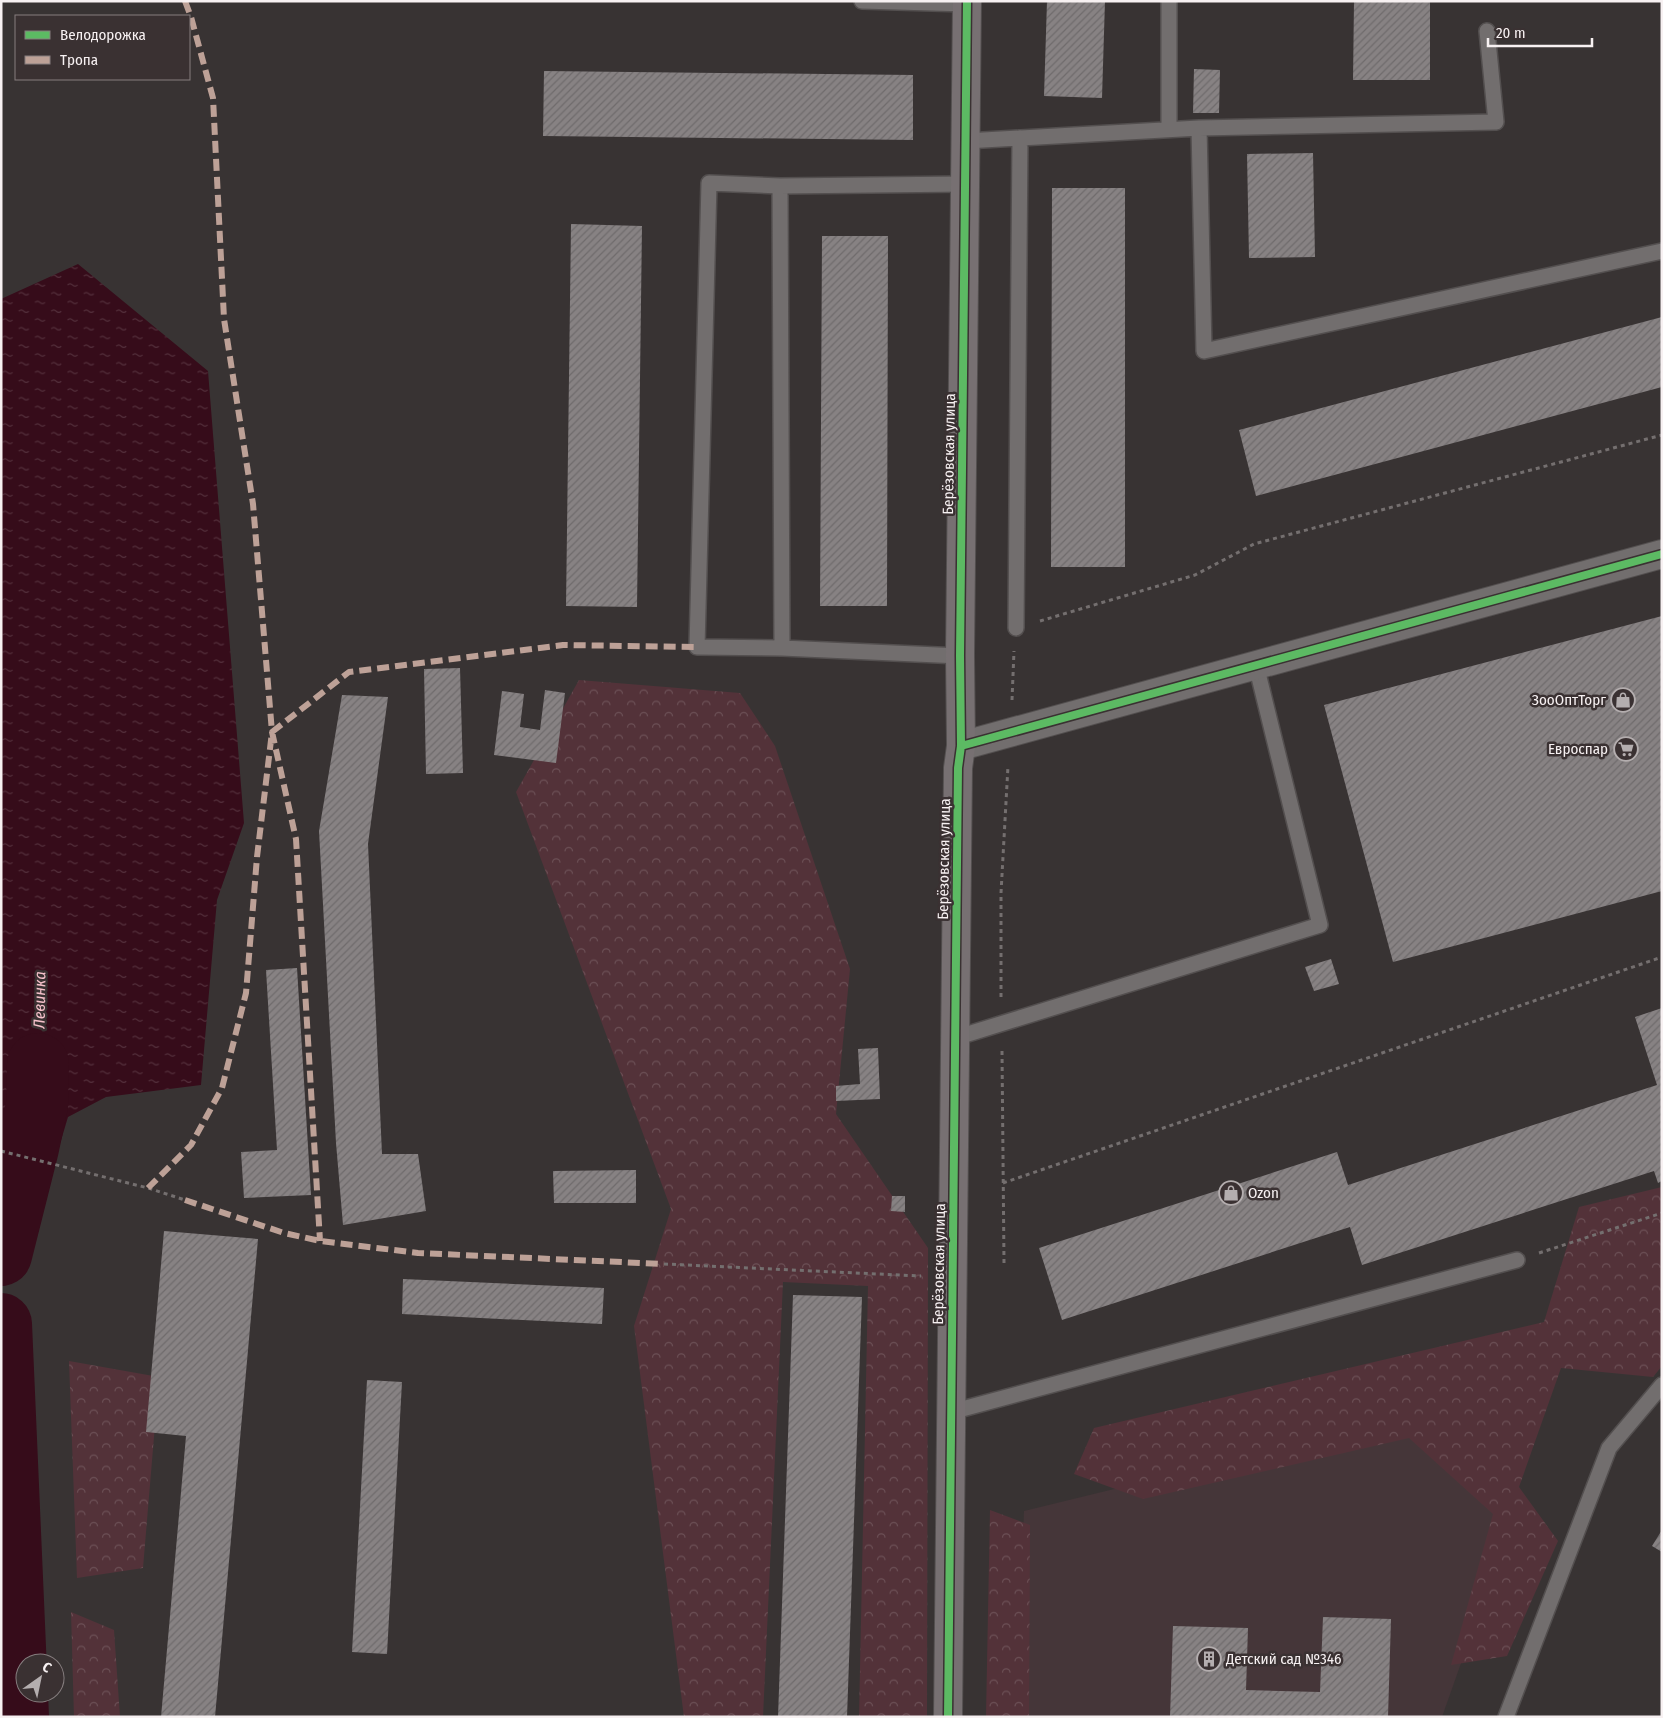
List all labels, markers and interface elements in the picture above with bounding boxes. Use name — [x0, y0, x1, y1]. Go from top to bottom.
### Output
legend — [15, 15, 190, 80]
scale bar — [1488, 15, 1592, 47]
text: 20 m — [1496, 24, 1526, 42]
text: Велодорожка — [60, 26, 146, 44]
text: Тропа — [60, 51, 98, 69]
street label: Берёзовская улица — [939, 393, 959, 515]
shop icon: ЗооОптТорг — [1610, 687, 1636, 713]
place label: ЗооОптТорг — [1532, 691, 1606, 709]
supermarket icon: Евроспар — [1613, 736, 1639, 762]
place label: Евроспар — [1548, 740, 1608, 758]
street label: Берёзовская улица — [934, 798, 954, 920]
water label: Левинка — [29, 971, 49, 1030]
shop icon: Ozon — [1218, 1180, 1244, 1206]
place label: Ozon — [1248, 1184, 1279, 1202]
street label: Берёзовская улица — [929, 1203, 949, 1325]
building icon: Детский сад №346 — [1196, 1646, 1222, 1672]
place label: Детский сад №346 — [1225, 1650, 1341, 1668]
north arrow — [15, 1653, 65, 1703]
text: С — [39, 1658, 55, 1677]

